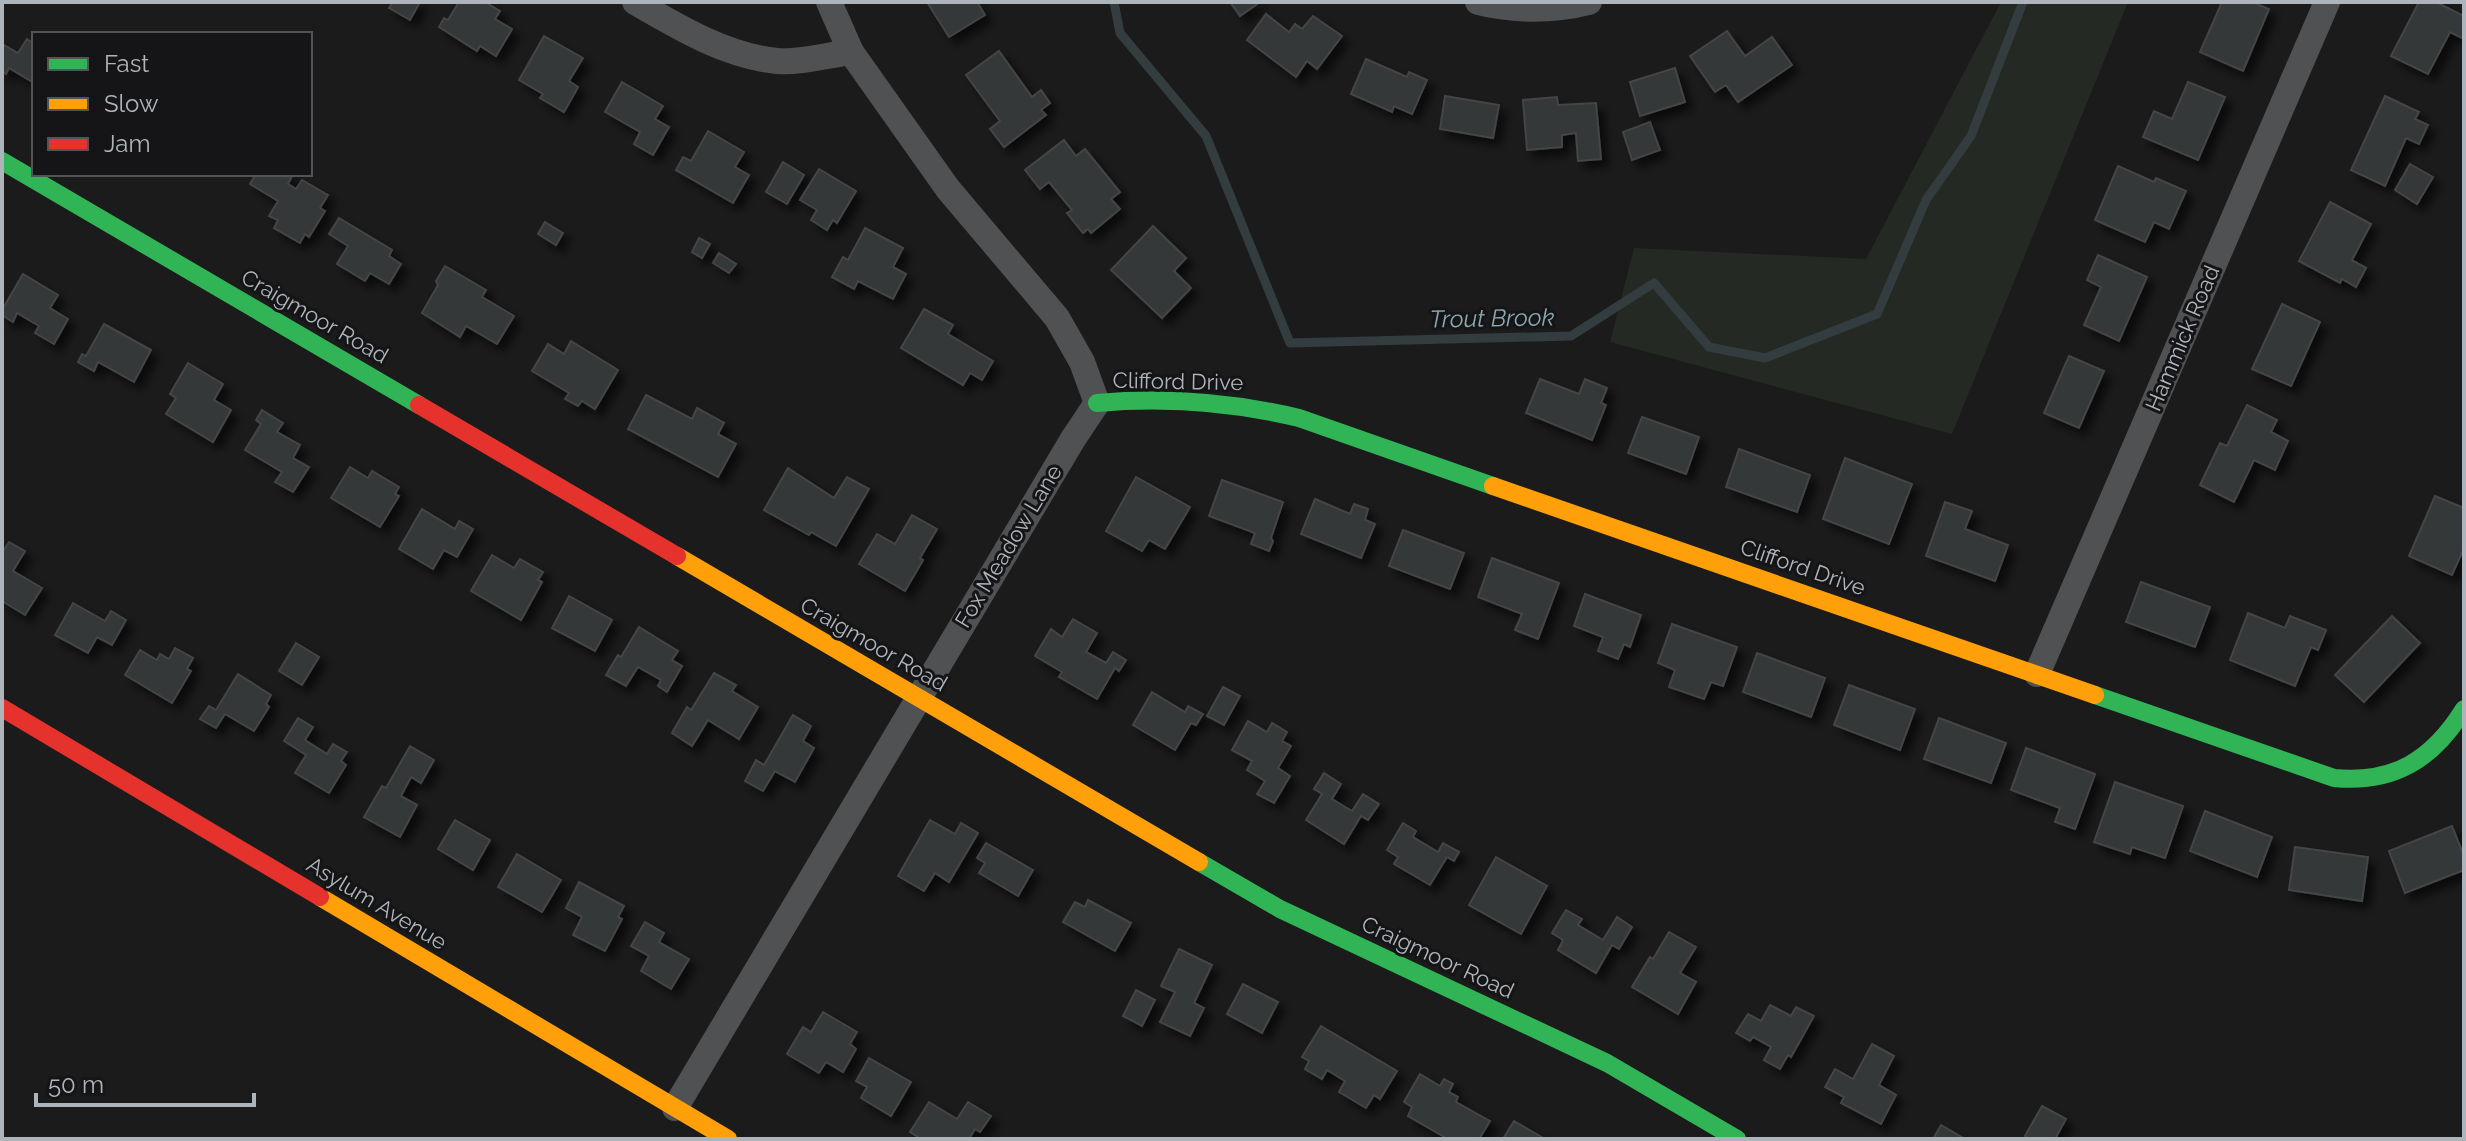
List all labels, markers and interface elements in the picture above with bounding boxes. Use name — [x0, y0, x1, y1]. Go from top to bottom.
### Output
legend — [32, 32, 312, 176]
text: Fast — [104, 49, 149, 78]
text: Slow — [104, 89, 159, 118]
text: Jam — [104, 129, 150, 158]
street label: Hammick Road — [2140, 261, 2224, 415]
street label: Craigmoor Road — [237, 263, 393, 369]
water label: Trout Brook — [1429, 302, 1555, 334]
street label: Clifford Drive — [1112, 367, 1244, 395]
street label: Fox Meadow Lane — [949, 460, 1067, 632]
street label: Clifford Drive — [1737, 533, 1869, 601]
street label: Craigmoor Road — [796, 591, 952, 697]
street label: Asylum Avenue — [302, 851, 452, 955]
street label: Craigmoor Road — [1358, 910, 1518, 1004]
scale bar — [36, 1057, 254, 1107]
text: 50 m — [48, 1070, 104, 1099]

